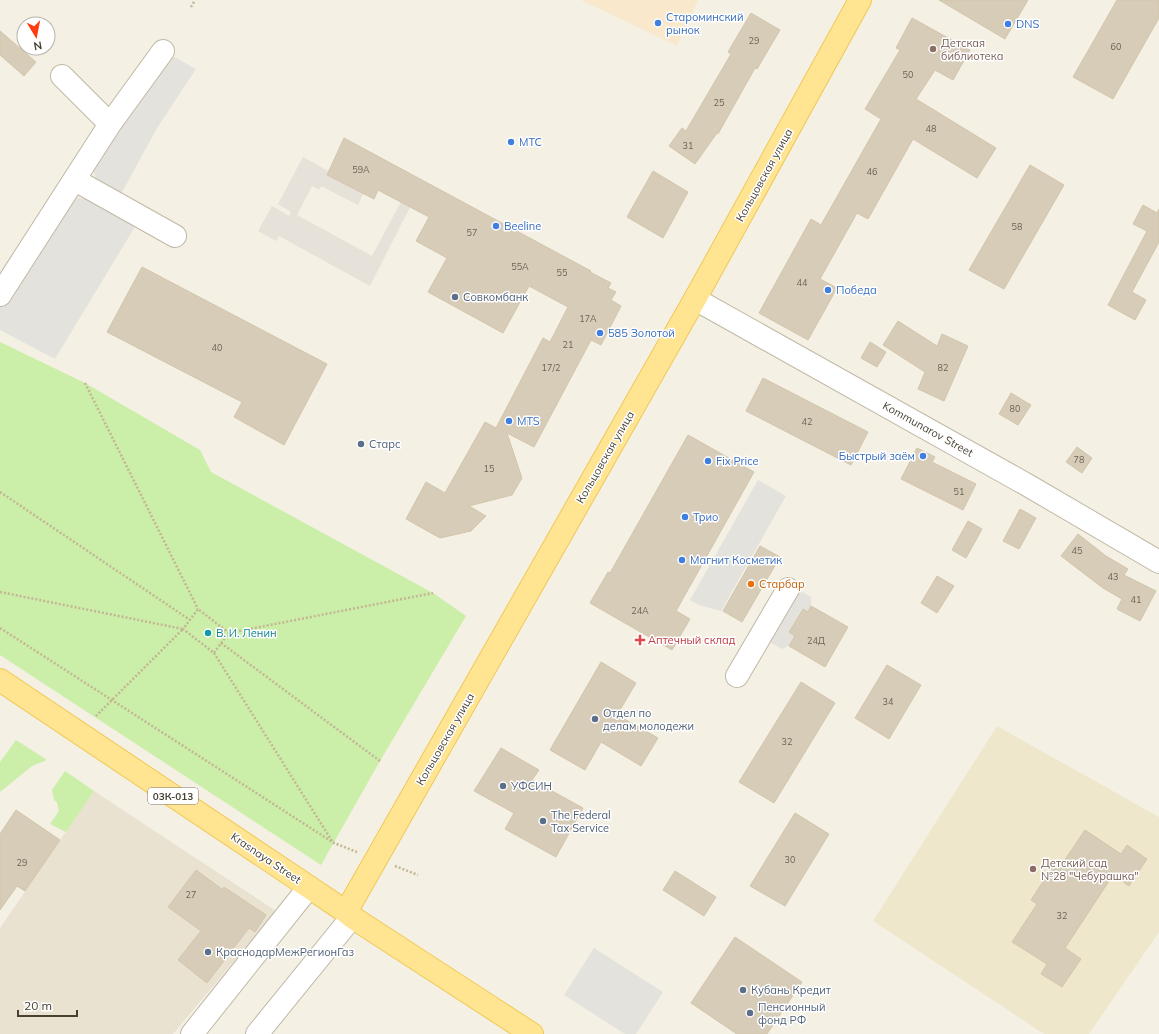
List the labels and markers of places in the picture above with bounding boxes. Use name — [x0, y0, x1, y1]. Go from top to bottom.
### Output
place label: Староминский рынок — [666, 10, 743, 37]
place label: DNS — [1016, 17, 1039, 31]
marker: Староминский рынок — [653, 18, 663, 28]
marker: DNS — [1003, 19, 1013, 29]
place label: Детская библиотека — [941, 36, 1003, 63]
marker: Детская библиотека — [928, 44, 938, 54]
place label: МТС — [519, 135, 542, 149]
marker: МТС — [506, 137, 516, 147]
place label: Beeline — [504, 219, 541, 233]
marker: Beeline — [491, 221, 501, 231]
place label: Победа — [836, 283, 877, 297]
marker: Победа — [823, 285, 833, 295]
place label: Совкомбанк — [463, 290, 528, 304]
marker: Совкомбанк — [450, 292, 460, 302]
place label: 585 Золотой — [608, 326, 675, 340]
marker: 585 Золотой — [595, 328, 605, 338]
place label: MTS — [517, 414, 540, 428]
marker: MTS — [504, 416, 514, 426]
place label: Старс — [369, 437, 401, 451]
marker: Старс — [356, 439, 366, 449]
place label: Быстрый заём — [839, 449, 915, 463]
marker: Быстрый заём — [918, 451, 928, 461]
place label: Fix Price — [716, 454, 759, 468]
marker: Fix Price — [703, 456, 713, 466]
place label: Трио — [693, 510, 718, 524]
marker: Трио — [680, 512, 690, 522]
place label: Магнит Косметик — [690, 553, 782, 567]
marker: Магнит Косметик — [677, 555, 687, 565]
place label: Старбар — [759, 577, 805, 591]
marker: Старбар — [746, 579, 756, 589]
place label: В. И. Ленин — [216, 626, 277, 640]
marker: В. И. Ленин — [203, 628, 213, 638]
place label: Аптечный склад — [648, 633, 736, 647]
marker: Аптечный склад — [635, 635, 645, 645]
place label: Отдел по делам молодежи — [603, 706, 694, 733]
marker: Отдел по делам молодежи — [590, 714, 600, 724]
place label: УФСИН — [510, 779, 552, 793]
marker: УФСИН — [498, 781, 508, 791]
place label: The Federal Tax Service — [551, 808, 611, 835]
marker: The Federal Tax Service — [538, 816, 548, 826]
place label: Детский сад №28 "Чебурашка" — [1041, 856, 1139, 883]
marker: Детский сад №28 "Чебурашка" — [1028, 864, 1038, 874]
place label: КраснодарМежРегионГаз — [216, 945, 355, 959]
marker: КраснодарМежРегионГаз — [203, 947, 213, 957]
place label: Кубань Кредит — [751, 983, 831, 997]
marker: Кубань Кредит — [738, 985, 748, 995]
place label: Пенсионный фонд РФ — [758, 1000, 825, 1027]
marker: Пенсионный фонд РФ — [745, 1008, 755, 1018]

